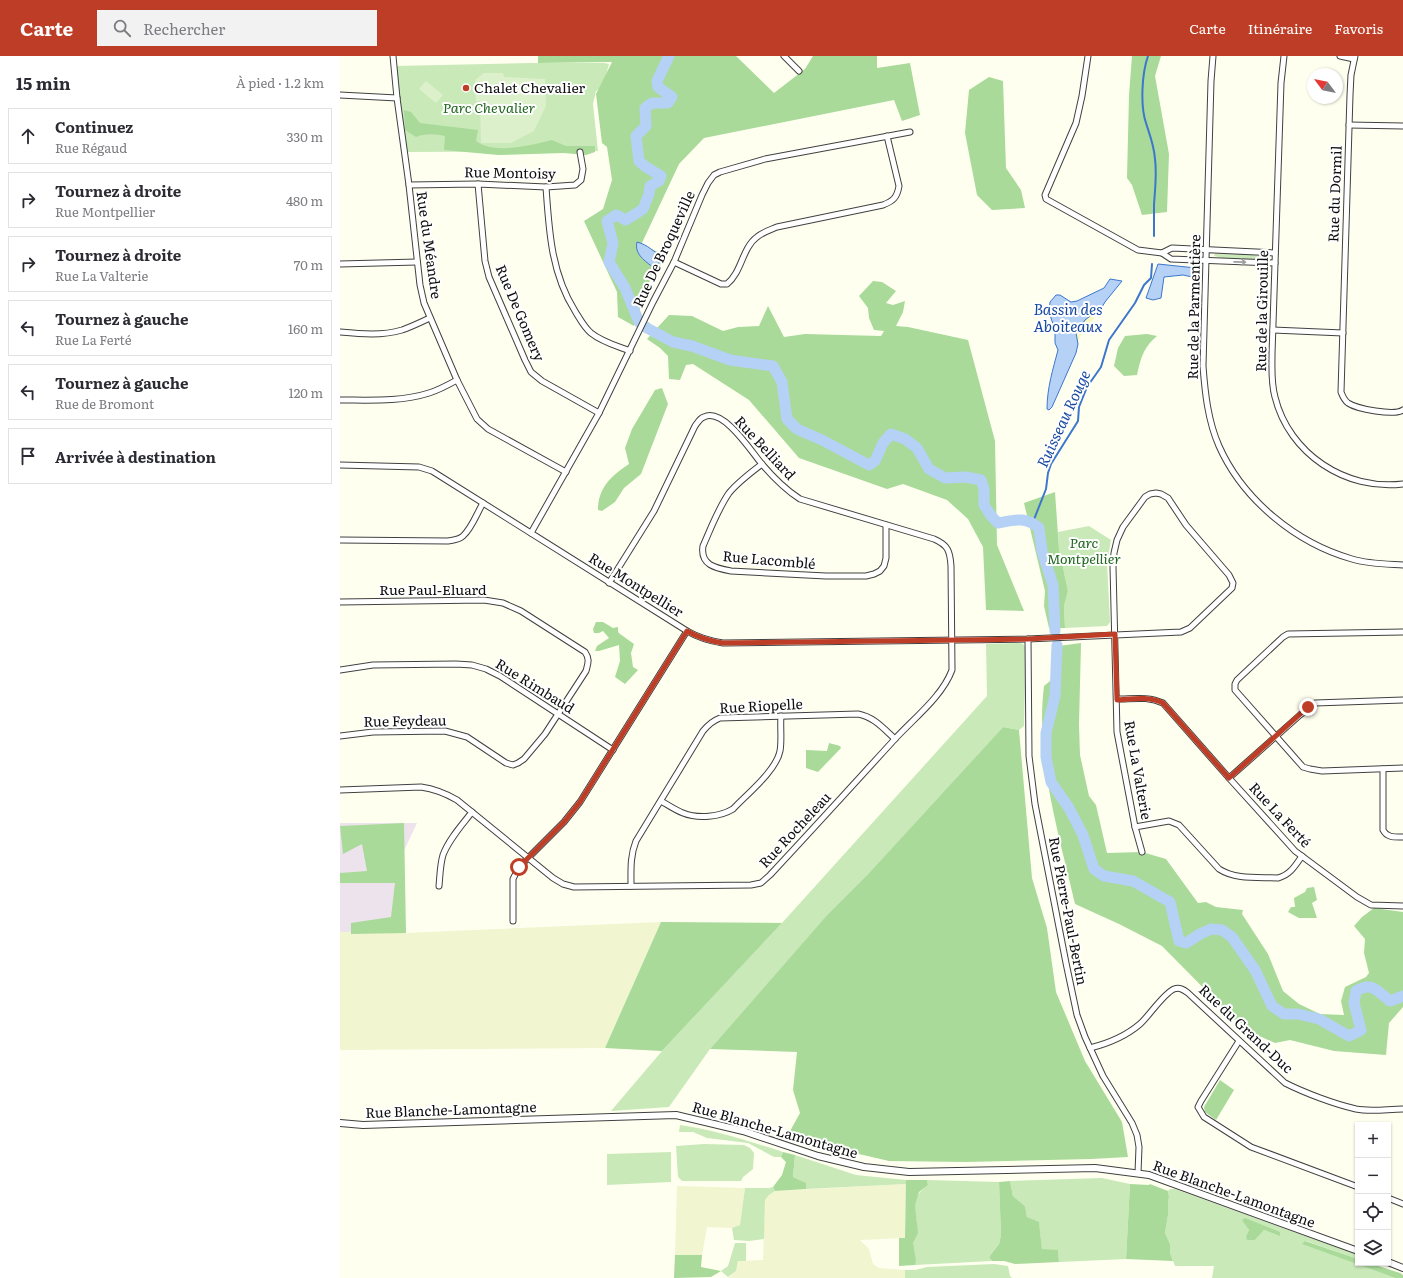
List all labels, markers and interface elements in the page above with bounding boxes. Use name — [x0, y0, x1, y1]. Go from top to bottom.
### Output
search box — [97, 10, 377, 46]
text: Carte — [20, 14, 73, 42]
icon: search — [111, 17, 133, 39]
text: Rechercher — [143, 17, 225, 40]
text: Carte — [1189, 18, 1226, 38]
text: Itinéraire — [1248, 18, 1312, 38]
text: Favoris — [1334, 18, 1383, 38]
north arrow — [1307, 68, 1343, 104]
text: 15 min — [16, 70, 71, 95]
text: À pied · 1.2 km — [236, 73, 324, 92]
place label: Chalet Chevalier — [474, 77, 586, 97]
marker: Chalet Chevalier — [461, 83, 471, 93]
park label: Parc Chevalier — [443, 97, 536, 117]
text: Continuez — [55, 115, 133, 138]
icon: ahead — [17, 125, 39, 147]
text: 330 m — [287, 127, 323, 146]
text: Rue Régaud — [55, 138, 127, 157]
street label: Rue du Dormil — [1322, 145, 1346, 243]
street label: Rue Montoisy — [464, 161, 557, 183]
text: Tournez à droite — [55, 179, 181, 202]
street label: Rue De Broqueville — [627, 187, 699, 310]
icon: right — [17, 189, 39, 211]
street label: Rue du Méandre — [413, 190, 447, 300]
text: 480 m — [286, 191, 323, 210]
text: Rue Montpellier — [55, 202, 155, 221]
street label: Rue de la Parmentière — [1182, 234, 1204, 380]
text: Tournez à droite — [55, 243, 181, 266]
street label: Rue de la Girouille — [1250, 250, 1272, 372]
icon: right — [17, 253, 39, 275]
text: 70 m — [294, 255, 323, 274]
one-way arrow — [1233, 258, 1246, 266]
street label: Rue De Gomery — [492, 261, 551, 365]
text: Rue La Valterie — [55, 266, 148, 285]
water label: Bassin des Aboiteaux — [1033, 297, 1103, 337]
text: Tournez à gauche — [55, 307, 188, 330]
icon: left — [17, 317, 39, 339]
text: 160 m — [288, 319, 323, 338]
text: Rue La Ferté — [55, 330, 132, 349]
water label: Ruisseau Rouge — [1030, 366, 1095, 471]
text: Tournez à gauche — [55, 371, 188, 394]
icon: left — [17, 381, 39, 403]
text: 120 m — [288, 383, 323, 402]
text: Rue de Bromont — [55, 394, 154, 413]
street label: Rue Belliard — [731, 411, 801, 484]
icon: arrive — [17, 445, 39, 467]
text: Arrivée à destination — [55, 445, 216, 468]
park label: Parc Montpellier — [1047, 532, 1121, 568]
street label: Rue Lacomblé — [722, 545, 816, 573]
street label: Rue Montpellier — [585, 547, 688, 621]
street label: Rue Paul-Eluard — [379, 579, 487, 599]
street label: Rue Rimbaud — [492, 653, 579, 718]
street label: Rue Riopelle — [719, 693, 803, 717]
route end — [1299, 698, 1317, 716]
street label: Rue Feydeau — [363, 709, 447, 731]
street label: Rue La Valterie — [1120, 719, 1158, 821]
street label: Rue La Ferté — [1245, 777, 1316, 851]
street label: Rue Rocheleau — [754, 787, 835, 872]
street label: Rue Pierre-Paul-Bertin — [1045, 835, 1093, 987]
route start — [510, 858, 528, 876]
street label: Rue du Grand-Duc — [1195, 979, 1298, 1077]
street label: Rue Blanche-Lamontagne — [365, 1096, 537, 1122]
street label: Rue Blanche-Lamontagne — [690, 1096, 860, 1162]
map controls — [1355, 1122, 1391, 1266]
button: + — [1355, 1122, 1391, 1158]
street label: Rue Blanche-Lamontagne — [1150, 1154, 1318, 1232]
button: − — [1355, 1158, 1391, 1194]
button: locate — [1355, 1194, 1391, 1230]
button: layers — [1355, 1230, 1391, 1266]

